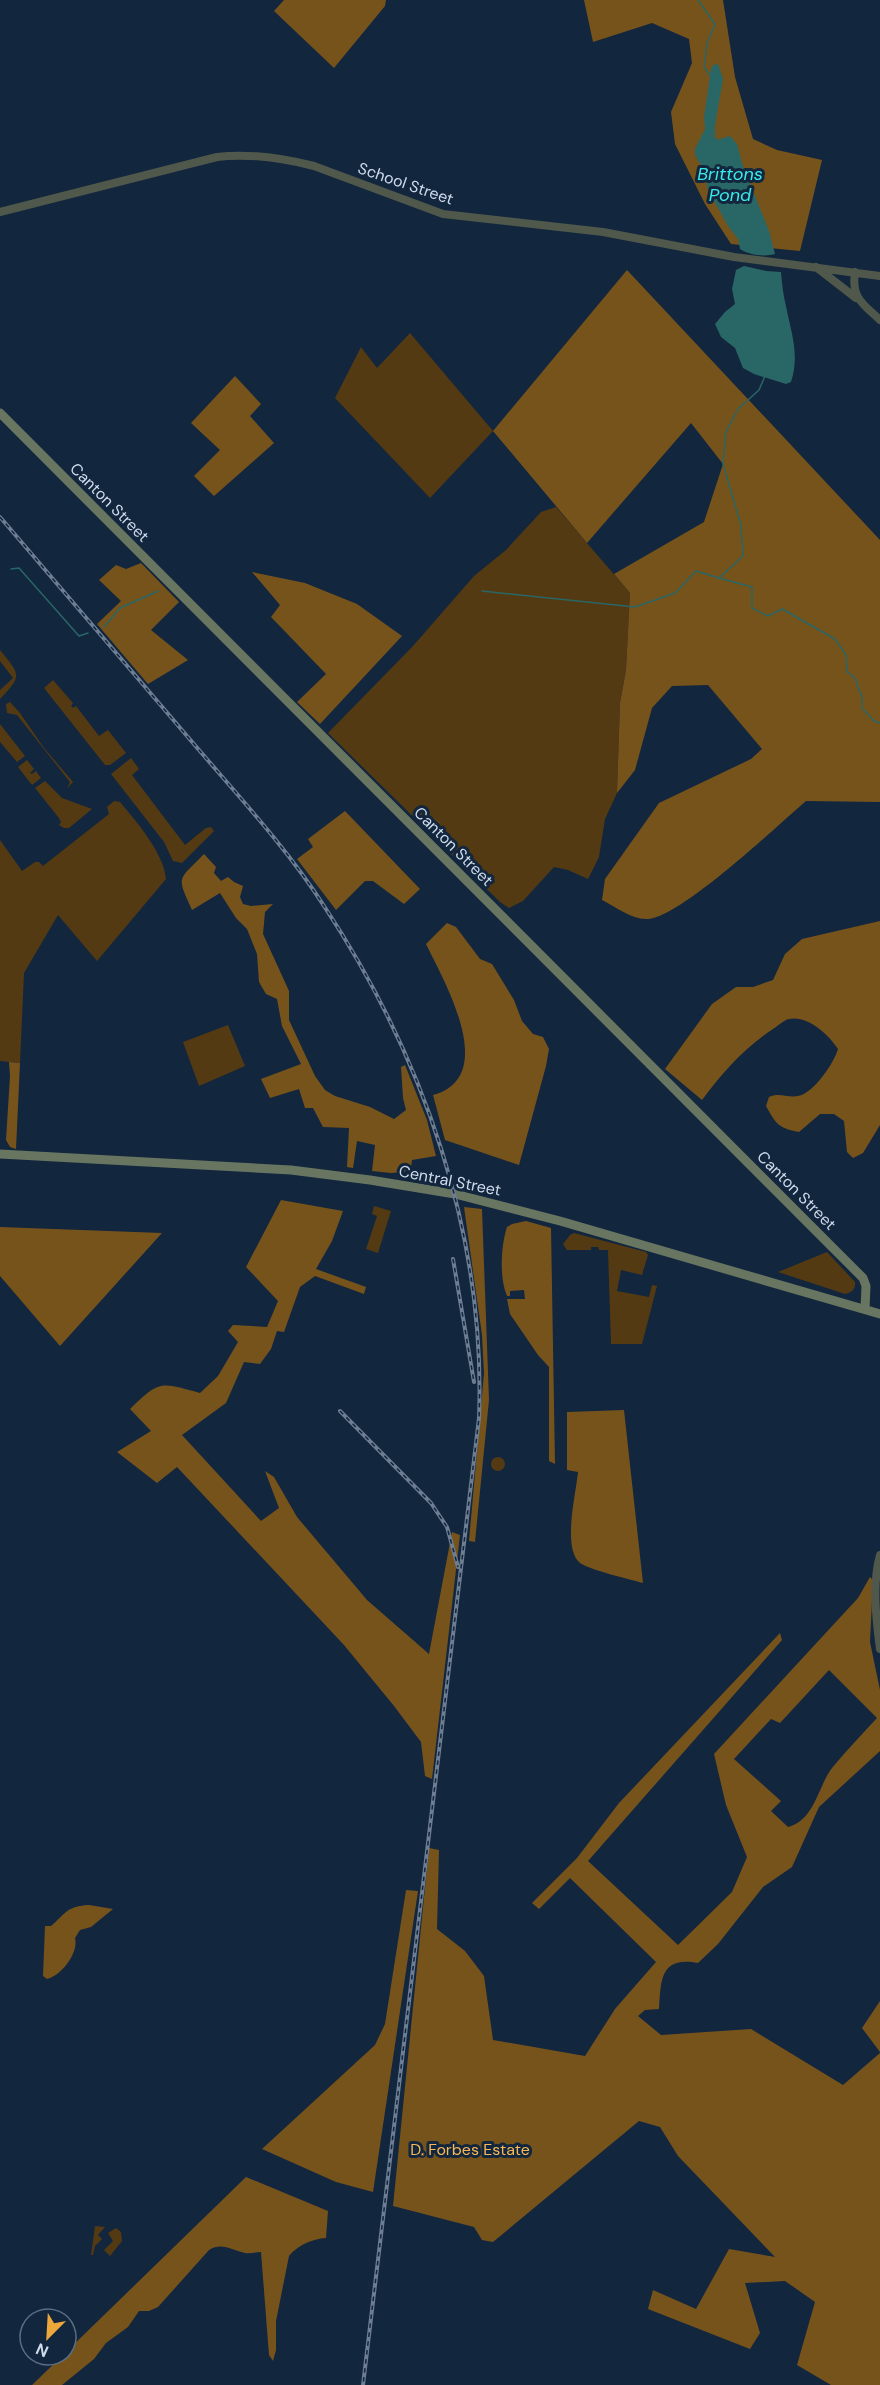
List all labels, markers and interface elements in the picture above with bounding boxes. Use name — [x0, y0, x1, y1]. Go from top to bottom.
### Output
street label: School Street — [355, 157, 456, 210]
water label: Brittons Pond — [697, 162, 763, 207]
street label: Canton Street — [66, 458, 154, 546]
street label: Canton Street — [410, 802, 498, 890]
street label: Canton Street — [753, 1146, 841, 1234]
street label: Central Street — [397, 1160, 503, 1201]
park label: D. Forbes Estate — [410, 2139, 530, 2160]
north arrow — [18, 2307, 78, 2367]
text: N — [33, 2338, 52, 2362]

